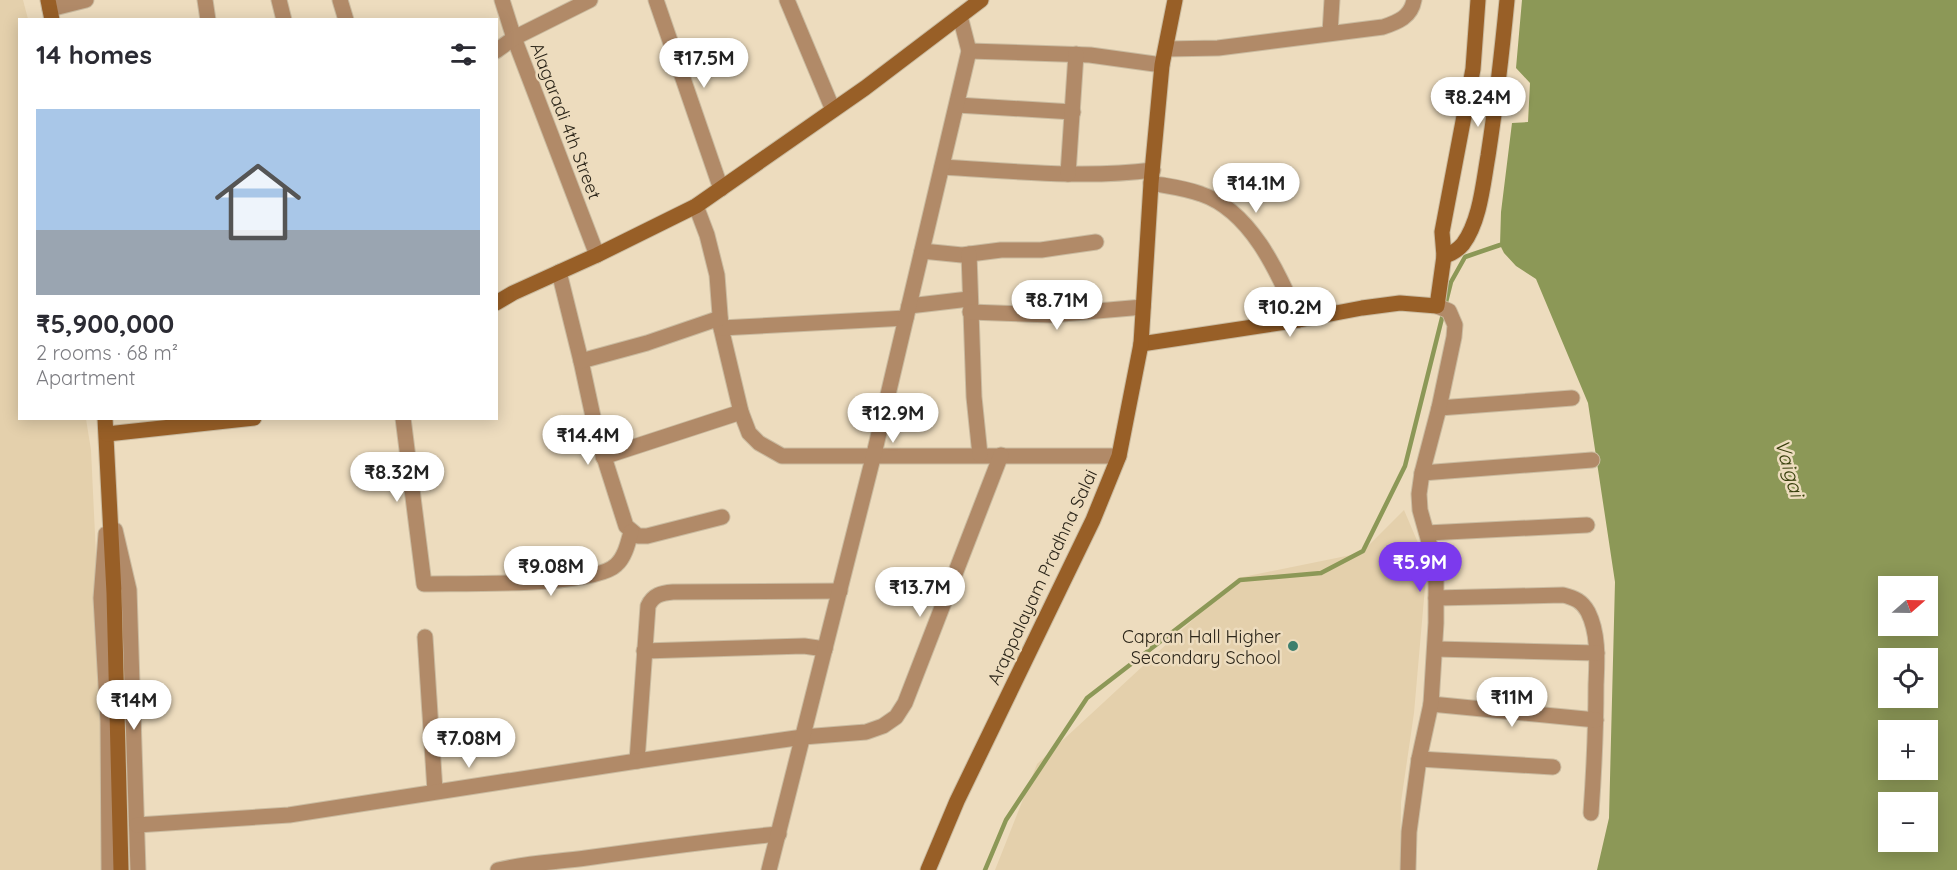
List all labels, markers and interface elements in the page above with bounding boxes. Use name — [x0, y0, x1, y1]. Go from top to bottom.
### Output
text: 14 homes — [36, 38, 152, 71]
icon: filters — [447, 38, 480, 71]
pin: ₹17.5M — [655, 38, 753, 89]
street label: Alagaradi 4th Street — [526, 39, 606, 203]
text: ₹17.5M — [673, 45, 735, 70]
pin: ₹8.24M — [1429, 77, 1527, 128]
text: ₹8.24M — [1445, 84, 1511, 109]
icon: home — [204, 148, 312, 256]
pin: ₹14.1M — [1207, 163, 1305, 214]
text: ₹14.1M — [1227, 170, 1285, 195]
pin: ₹8.71M — [1008, 280, 1106, 331]
text: ₹8.71M — [1026, 287, 1088, 312]
pin: ₹10.2M — [1241, 287, 1339, 338]
text: ₹10.2M — [1258, 294, 1322, 319]
text: ₹5,900,000 — [36, 307, 174, 340]
text: 2 rooms · 68 m² — [36, 340, 178, 365]
text: Apartment — [36, 365, 136, 390]
pin: ₹12.9M — [844, 393, 942, 444]
text: ₹12.9M — [862, 400, 924, 425]
pin: ₹14.4M — [539, 415, 637, 466]
text: ₹14.4M — [556, 422, 620, 447]
water label: Vaigai — [1770, 437, 1811, 502]
pin: ₹8.32M — [348, 452, 446, 503]
text: ₹8.32M — [364, 459, 430, 484]
street label: Arappalayam Pradhna Salai — [982, 466, 1102, 688]
pin: ₹5.9M — [1378, 542, 1462, 593]
pin: ₹9.08M — [502, 546, 600, 597]
text: ₹5.9M — [1393, 549, 1447, 574]
text: ₹9.08M — [518, 553, 584, 578]
pin: ₹13.7M — [871, 567, 969, 618]
text: ₹13.7M — [889, 574, 951, 599]
north arrow — [1878, 576, 1938, 636]
map controls — [1878, 576, 1938, 852]
place label: Capran Hall Higher Secondary School — [1122, 625, 1281, 669]
marker: Capran Hall Higher Secondary School — [1286, 639, 1300, 653]
button: locate — [1878, 648, 1938, 708]
pin: ₹11M — [1476, 677, 1548, 728]
pin: ₹14M — [98, 680, 170, 731]
text: ₹11M — [1491, 684, 1534, 709]
text: ₹14M — [111, 687, 157, 712]
pin: ₹7.08M — [420, 718, 518, 769]
button: + — [1878, 720, 1938, 780]
text: ₹7.08M — [436, 725, 502, 750]
button: − — [1878, 792, 1938, 852]

